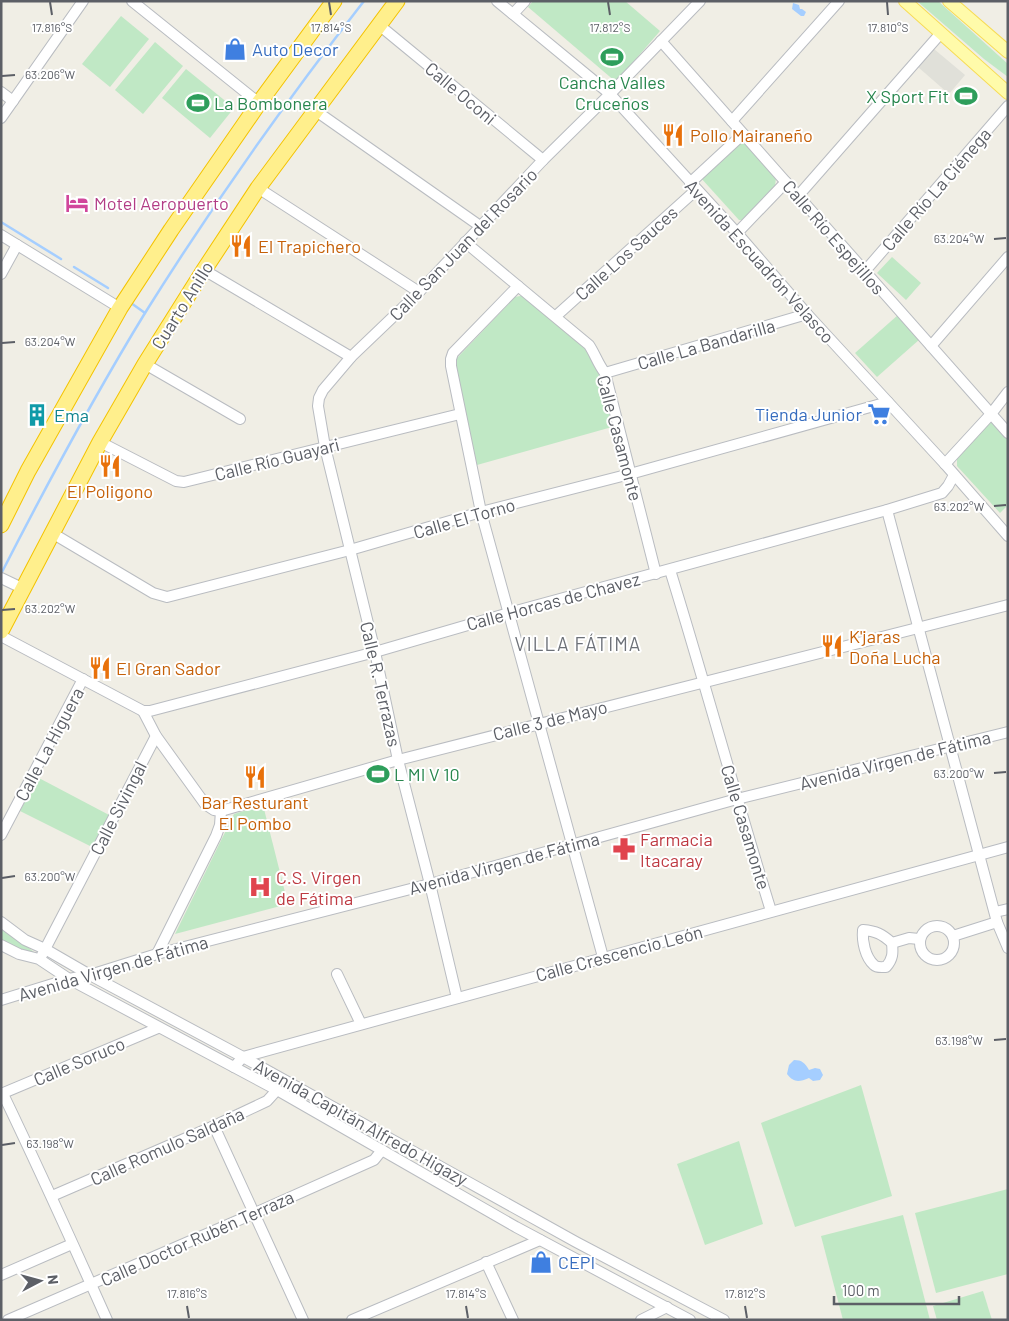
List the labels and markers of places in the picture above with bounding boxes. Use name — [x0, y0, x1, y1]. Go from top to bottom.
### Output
shop icon: Auto Decor — [222, 36, 248, 62]
place label: Auto Decor — [252, 38, 339, 60]
sports icon: Cancha Valles Cruceños — [599, 44, 625, 70]
place label: Cancha Valles Cruceños — [559, 71, 665, 114]
sports icon: X Sport Fit — [953, 83, 979, 109]
place label: X Sport Fit — [866, 85, 949, 107]
sports icon: La Bombonera — [185, 90, 211, 116]
place label: La Bombonera — [214, 92, 327, 114]
restaurant icon: Pollo Mairaneño — [660, 122, 686, 148]
place label: Pollo Mairaneño — [690, 124, 813, 146]
hotel icon: Motel Aeropuerto — [64, 190, 90, 216]
place label: Motel Aeropuerto — [94, 192, 229, 214]
restaurant icon: El Trapichero — [228, 233, 254, 259]
place label: El Trapichero — [258, 235, 361, 257]
supermarket icon: Tienda Junior — [866, 401, 892, 427]
building icon: Ema — [24, 402, 50, 428]
place label: Tienda Junior — [755, 403, 862, 425]
place label: Ema — [54, 404, 89, 426]
restaurant icon: El Poligono — [97, 453, 123, 479]
place label: El Poligono — [67, 480, 153, 502]
place label: K'jaras Doña Lucha — [849, 625, 941, 668]
restaurant icon: K'jaras Doña Lucha — [819, 633, 845, 659]
restaurant icon: El Gran Sador — [87, 655, 113, 681]
place label: El Gran Sador — [116, 657, 221, 679]
sports icon: L MI V 10 — [365, 761, 391, 787]
place label: L MI V 10 — [394, 763, 460, 785]
restaurant icon: Bar Resturant El Pombo — [242, 764, 268, 790]
place label: Bar Resturant El Pombo — [201, 791, 309, 834]
place label: Farmacia Itacaray — [640, 828, 713, 871]
pharmacy icon: Farmacia Itacaray — [611, 836, 637, 862]
place label: C.S. Virgen de Fátima — [276, 866, 361, 909]
hospital icon: C.S. Virgen de Fátima — [247, 874, 273, 900]
shop icon: CEPI — [528, 1249, 554, 1275]
place label: CEPI — [558, 1251, 595, 1273]

